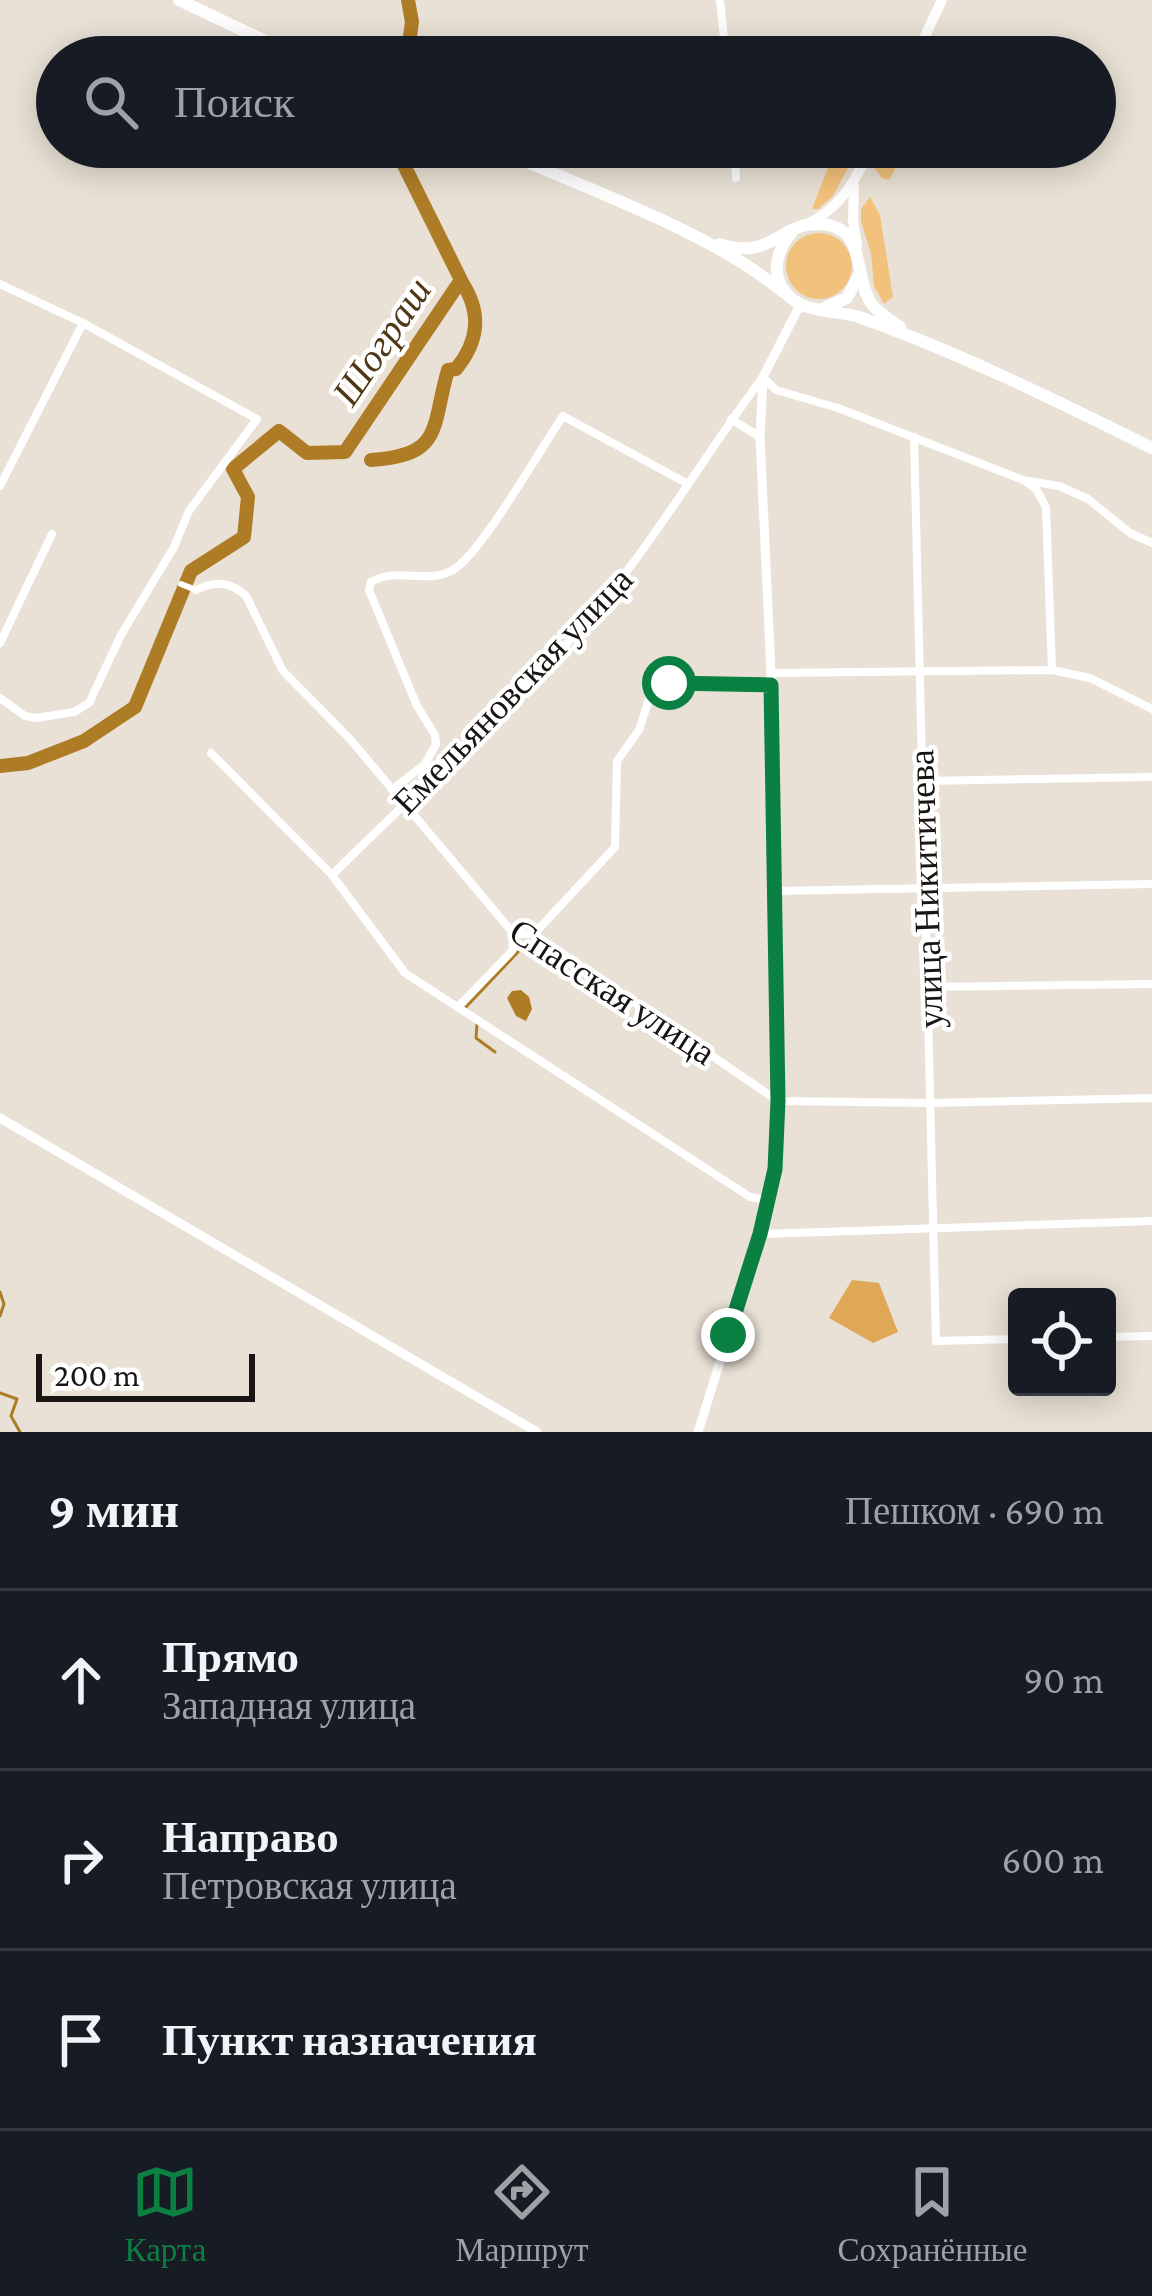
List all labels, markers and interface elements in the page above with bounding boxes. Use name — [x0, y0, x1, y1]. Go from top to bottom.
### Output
search box — [36, 36, 1116, 168]
icon: search — [78, 69, 144, 135]
text: Поиск — [174, 77, 295, 127]
water label: Шограш — [323, 270, 440, 414]
street label: Емельяновская улица — [385, 559, 641, 822]
route start — [642, 656, 696, 710]
street label: улица Никитичева — [901, 749, 951, 1029]
street label: Спасская улица — [502, 911, 722, 1073]
map controls — [1008, 1288, 1116, 1396]
button: locate — [1008, 1288, 1116, 1396]
route end — [701, 1308, 755, 1362]
scale bar — [36, 1348, 255, 1401]
text: 200 m — [54, 1356, 140, 1393]
text: 9 мин — [48, 1481, 179, 1538]
text: Пешком · 690 m — [845, 1489, 1104, 1532]
text: Прямо — [162, 1632, 299, 1682]
icon: ahead — [48, 1647, 114, 1713]
text: 90 m — [1023, 1658, 1104, 1701]
text: Западная улица — [162, 1684, 416, 1727]
text: Направо — [162, 1812, 339, 1862]
icon: right — [48, 1827, 114, 1893]
text: 600 m — [1001, 1838, 1104, 1881]
text: Петровская улица — [162, 1864, 457, 1907]
icon: arrive — [48, 2007, 114, 2073]
text: Пункт назначения — [162, 2015, 537, 2065]
tab: Карта — [125, 2159, 206, 2269]
tab: Маршрут — [456, 2159, 588, 2269]
tab: Сохранённые — [838, 2159, 1027, 2269]

